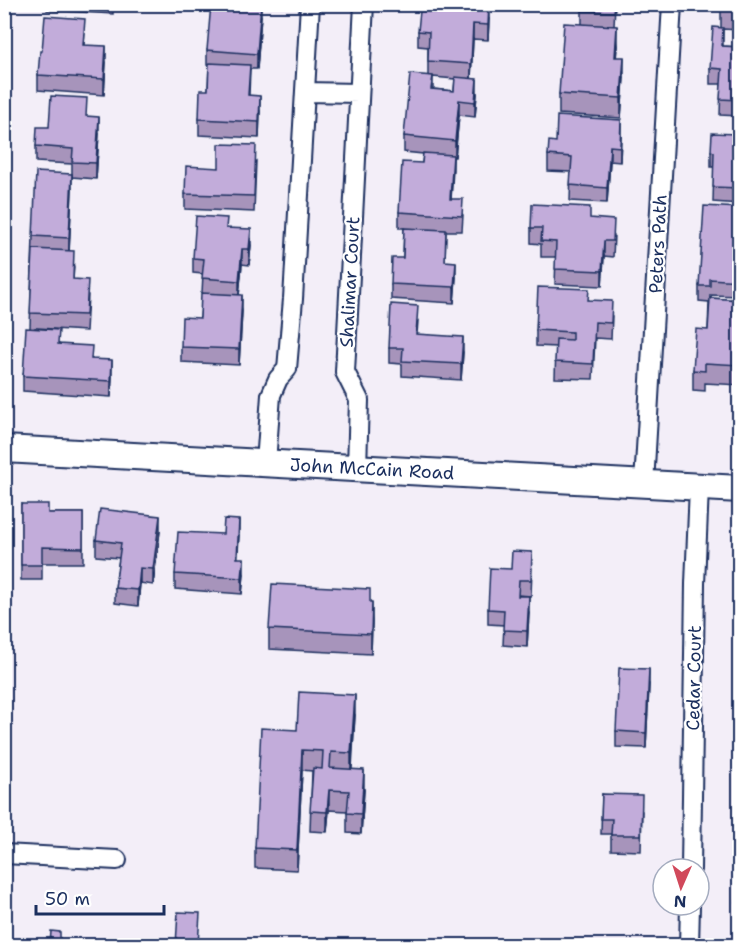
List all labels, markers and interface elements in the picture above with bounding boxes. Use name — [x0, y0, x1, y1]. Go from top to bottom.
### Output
street label: Peters Path — [643, 194, 673, 294]
street label: Shalimar Court — [335, 216, 365, 348]
street label: John McCain Road — [289, 453, 455, 485]
street label: Cedar Court — [681, 625, 707, 731]
north arrow — [651, 857, 711, 917]
scale bar — [36, 878, 164, 916]
text: 50 m — [45, 887, 90, 911]
text: N — [673, 891, 687, 912]

